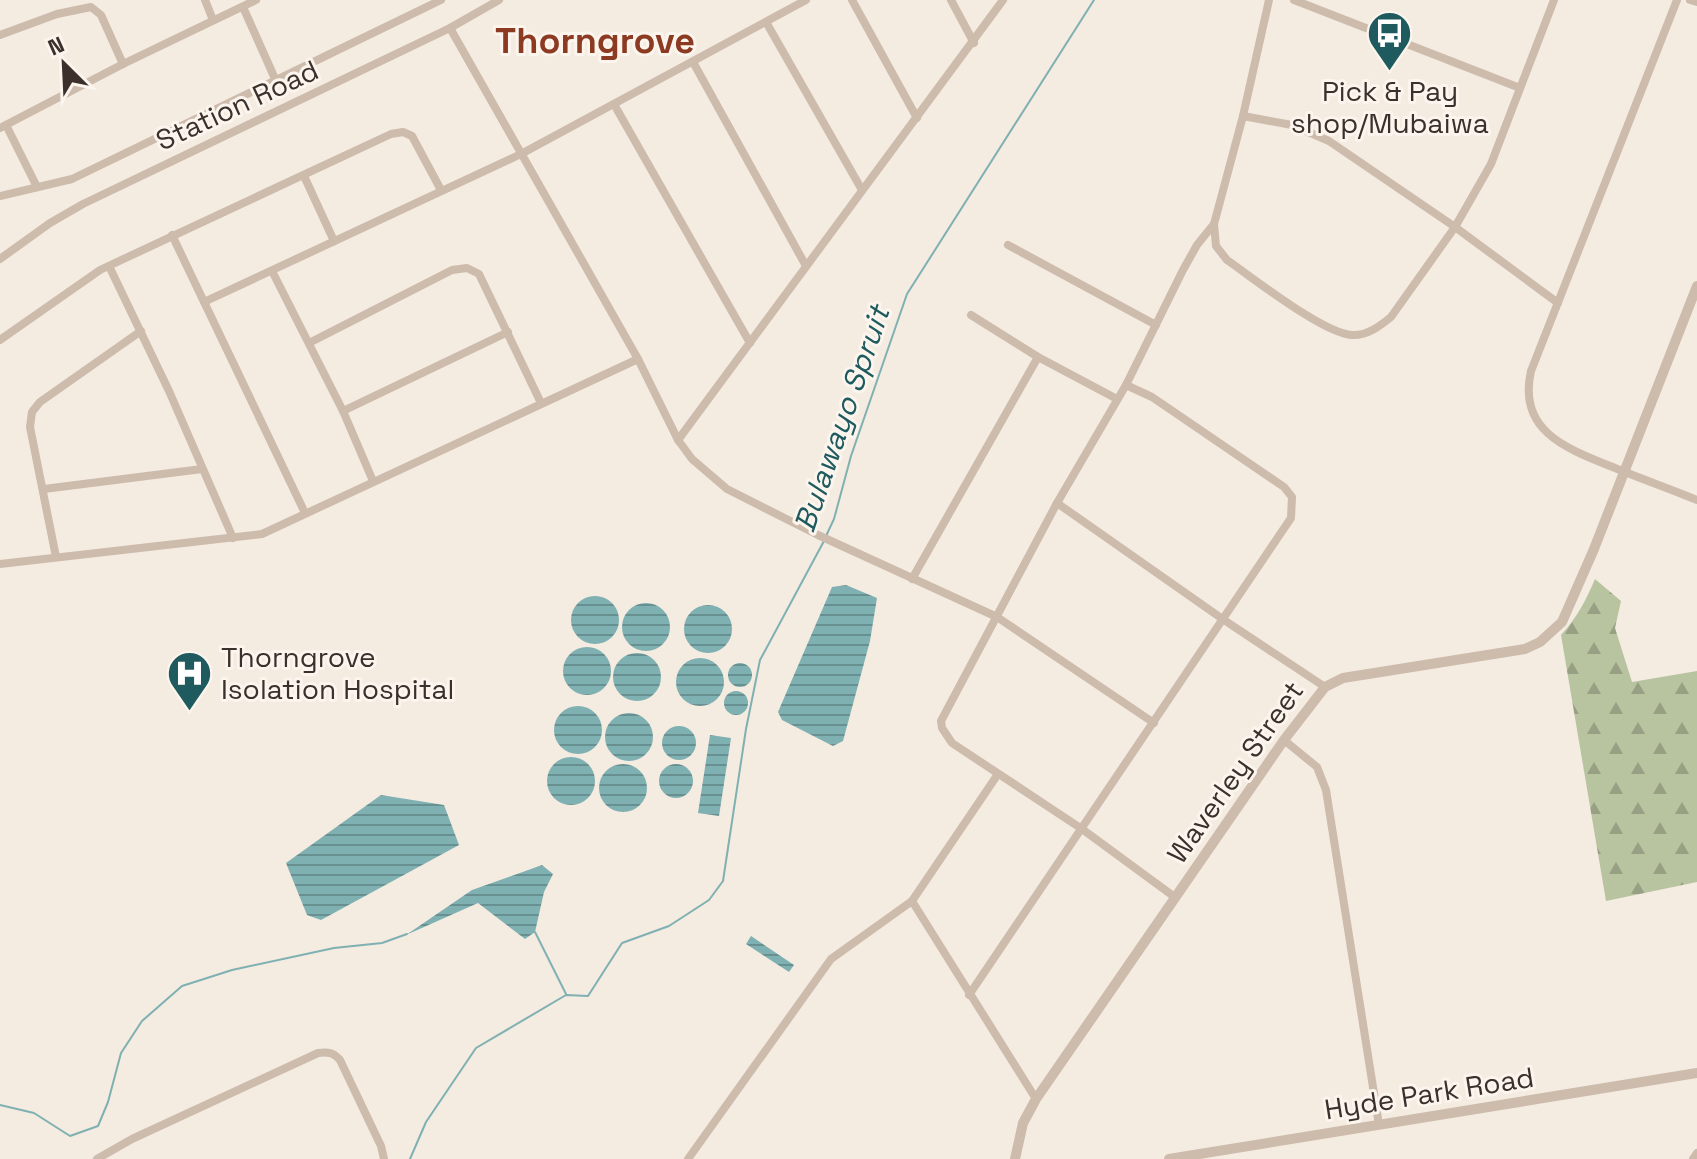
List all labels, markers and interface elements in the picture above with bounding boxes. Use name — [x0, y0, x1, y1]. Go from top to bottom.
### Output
bus stop icon: Pick & Pay shop/Mubaiwa — [1366, 10, 1414, 73]
district label: Thorngrove — [495, 18, 695, 64]
north arrow — [24, 24, 104, 104]
text: N — [43, 30, 68, 62]
street label: Station Road — [150, 52, 324, 158]
place label: Pick & Pay shop/Mubaiwa — [1291, 73, 1489, 141]
water label: Bulawayo Spruit — [785, 298, 899, 537]
place label: Thorngrove Isolation Hospital — [221, 639, 454, 707]
hospital icon: Thorngrove Isolation Hospital — [166, 649, 214, 712]
street label: Waverley Street — [1159, 674, 1311, 870]
street label: Hyde Park Road — [1322, 1059, 1536, 1127]

